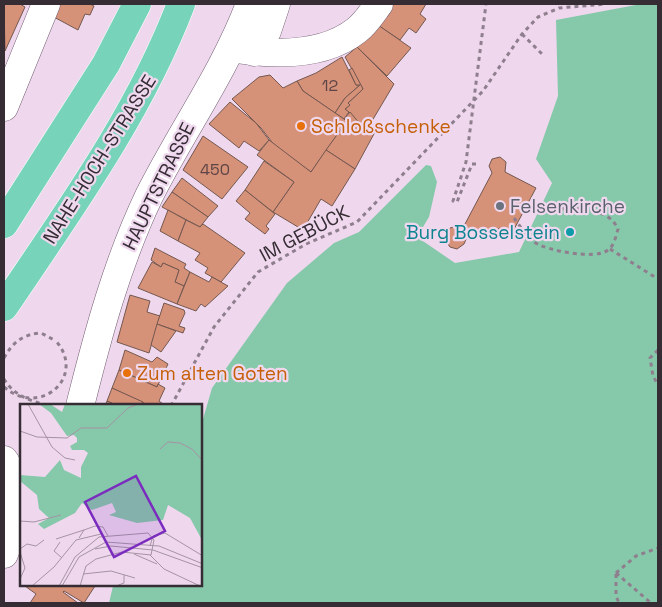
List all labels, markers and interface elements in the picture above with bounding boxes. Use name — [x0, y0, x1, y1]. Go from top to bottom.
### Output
street label: NAHE-HOCH-STRASSE — [37, 70, 162, 249]
house number: 12 — [322, 75, 338, 96]
place label: Schloßschenke — [311, 114, 451, 139]
street label: HAUPTSTRASSE — [117, 118, 200, 254]
marker: Schloßschenke — [295, 120, 307, 132]
house number: 450 — [200, 159, 230, 180]
place label: Felsenkirche — [510, 194, 625, 219]
street label: IM GEBÜCK — [255, 199, 354, 268]
marker: Felsenkirche — [494, 200, 506, 212]
place label: Burg Bosselstein — [406, 220, 560, 245]
marker: Burg Bosselstein — [564, 226, 576, 238]
place label: Zum alten Goten — [137, 361, 288, 386]
marker: Zum alten Goten — [121, 367, 133, 379]
inset map — [20, 404, 202, 587]

